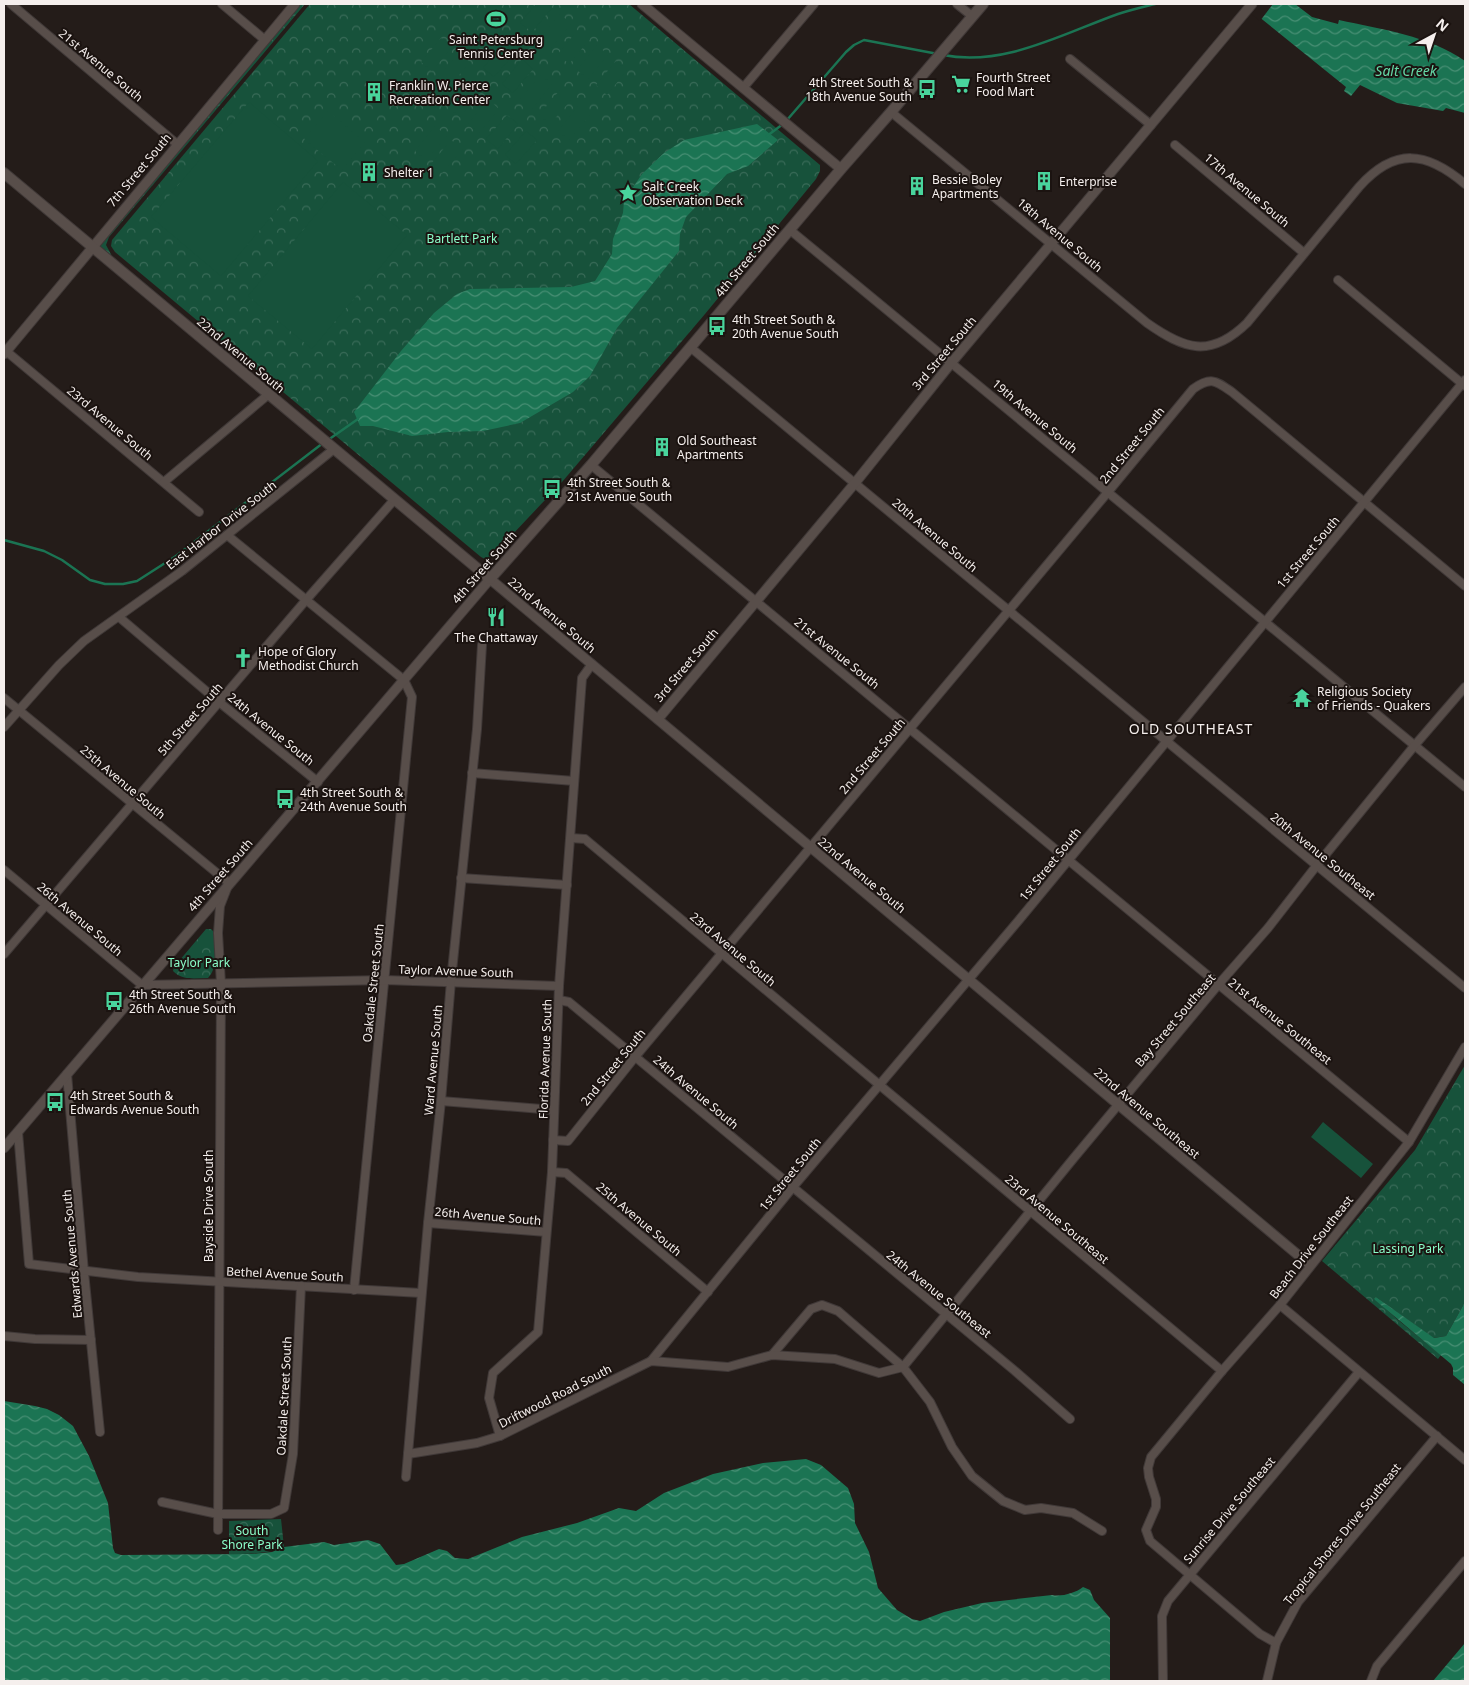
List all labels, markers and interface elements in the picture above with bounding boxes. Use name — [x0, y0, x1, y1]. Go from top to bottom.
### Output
sports icon: Saint Petersburg Tennis Center — [485, 8, 507, 30]
north arrow — [1409, 10, 1459, 60]
text: N — [1432, 14, 1453, 36]
street label: 21st Avenue South — [55, 25, 147, 105]
place label: Saint Petersburg Tennis Center — [449, 31, 543, 62]
water label: Salt Creek — [1375, 61, 1438, 80]
place label: Fourth Street Food Mart — [976, 69, 1051, 100]
supermarket icon: Fourth Street Food Mart — [950, 73, 972, 95]
place label: 4th Street South & 18th Avenue South — [805, 74, 912, 105]
place label: Franklin W. Pierce Recreation Center — [389, 77, 490, 108]
bus stop icon: 4th Street South & 18th Avenue South — [916, 78, 938, 100]
building icon: Franklin W. Pierce Recreation Center — [363, 81, 385, 103]
street label: 7th Street South — [103, 130, 175, 210]
street label: 17th Avenue South — [1201, 149, 1293, 231]
building icon: Shelter 1 — [358, 161, 380, 183]
place label: Shelter 1 — [384, 164, 434, 181]
building icon: Enterprise — [1033, 170, 1055, 192]
place label: Bessie Boley Apartments — [932, 171, 1003, 202]
place label: Enterprise — [1059, 173, 1117, 190]
building icon: Bessie Boley Apartments — [906, 175, 928, 197]
place label: Salt Creek Observation Deck — [643, 178, 744, 209]
place icon: Salt Creek Observation Deck — [617, 182, 639, 204]
street label: 18th Avenue South — [1014, 194, 1106, 276]
street label: 4th Street South — [711, 220, 783, 300]
park label: Bartlett Park — [427, 230, 498, 247]
place label: 4th Street South & 20th Avenue South — [732, 311, 839, 342]
street label: 3rd Street South — [908, 312, 980, 394]
street label: 22nd Avenue South — [193, 313, 289, 397]
bus stop icon: 4th Street South & 20th Avenue South — [706, 315, 728, 337]
street label: 19th Avenue South — [989, 375, 1081, 457]
street label: 23rd Avenue South — [63, 382, 157, 464]
street label: 2nd Street South — [1096, 403, 1168, 487]
place label: Old Southeast Apartments — [677, 432, 757, 463]
building icon: Old Southeast Apartments — [651, 436, 673, 458]
place label: 4th Street South & 21st Avenue South — [567, 474, 672, 505]
street label: East Harbor Drive South — [162, 477, 280, 573]
bus stop icon: 4th Street South & 21st Avenue South — [541, 478, 563, 500]
street label: 20th Avenue South — [889, 494, 981, 576]
street label: 1st Street South — [1273, 512, 1343, 592]
street label: 4th Street South — [448, 527, 520, 607]
street label: 22nd Avenue South — [504, 573, 600, 657]
restaurant icon: The Chattaway — [485, 606, 507, 628]
street label: 21st Avenue South — [791, 613, 883, 693]
street label: 3rd Street South — [650, 624, 722, 706]
place label: The Chattaway — [454, 629, 539, 646]
place label: Hope of Glory Methodist Church — [258, 643, 359, 674]
church icon: Hope of Glory Methodist Church — [232, 647, 254, 669]
street label: 5th Street South — [154, 679, 226, 759]
place label: Religious Society of Friends - Quakers — [1317, 683, 1431, 714]
temple icon: Religious Society of Friends - Quakers — [1291, 687, 1313, 709]
street label: 24th Avenue South — [224, 689, 318, 769]
street label: 2nd Street South — [835, 714, 909, 798]
district label: OLD SOUTHEAST — [1129, 719, 1253, 738]
street label: 25th Avenue South — [77, 741, 169, 823]
place label: 4th Street South & 24th Avenue South — [300, 784, 407, 815]
bus stop icon: 4th Street South & 24th Avenue South — [274, 788, 296, 810]
street label: 20th Avenue Southeast — [1267, 808, 1380, 904]
street label: 1st Street South — [1015, 824, 1085, 904]
street label: 22nd Avenue South — [814, 833, 910, 917]
street label: 4th Street South — [184, 835, 256, 915]
street label: 26th Avenue South — [34, 878, 126, 960]
street label: 23rd Avenue South — [686, 908, 780, 990]
street label: Oakdale Street South — [358, 923, 388, 1043]
park label: Taylor Park — [168, 954, 231, 971]
street label: Taylor Avenue South — [398, 960, 514, 982]
street label: Bay Street Southeast — [1131, 969, 1220, 1070]
street label: 21st Avenue Southeast — [1225, 974, 1336, 1069]
place label: 4th Street South & 26th Avenue South — [129, 986, 236, 1017]
bus stop icon: 4th Street South & 26th Avenue South — [103, 990, 125, 1012]
street label: Florida Avenue South — [534, 999, 556, 1119]
street label: Ward Avenue South — [420, 1004, 446, 1116]
street label: 2nd Street South — [577, 1025, 649, 1109]
street label: 24th Avenue South — [650, 1051, 742, 1133]
street label: 22nd Avenue Southeast — [1090, 1064, 1204, 1163]
place label: 4th Street South & Edwards Avenue South — [70, 1087, 199, 1118]
bus stop icon: 4th Street South & Edwards Avenue South — [44, 1091, 66, 1113]
street label: 1st Street South — [755, 1134, 825, 1214]
street label: Bayside Drive South — [200, 1150, 217, 1262]
street label: 23rd Avenue Southeast — [1001, 1170, 1113, 1268]
street label: 25th Avenue South — [593, 1178, 685, 1260]
street label: Edwards Avenue South — [58, 1189, 86, 1319]
street label: Beach Drive Southeast — [1265, 1191, 1357, 1302]
street label: 26th Avenue South — [434, 1203, 542, 1229]
park label: Lassing Park — [1373, 1240, 1444, 1257]
street label: 24th Avenue Southeast — [883, 1246, 996, 1342]
street label: Bethel Avenue South — [226, 1262, 344, 1286]
street label: Oakdale Street South — [272, 1336, 296, 1456]
street label: Driftwood Road South — [496, 1360, 614, 1432]
street label: Sunrise Drive Southeast — [1179, 1453, 1279, 1567]
street label: Tropical Shores Drive Southeast — [1279, 1459, 1405, 1609]
park label: South Shore Park — [221, 1522, 283, 1553]

